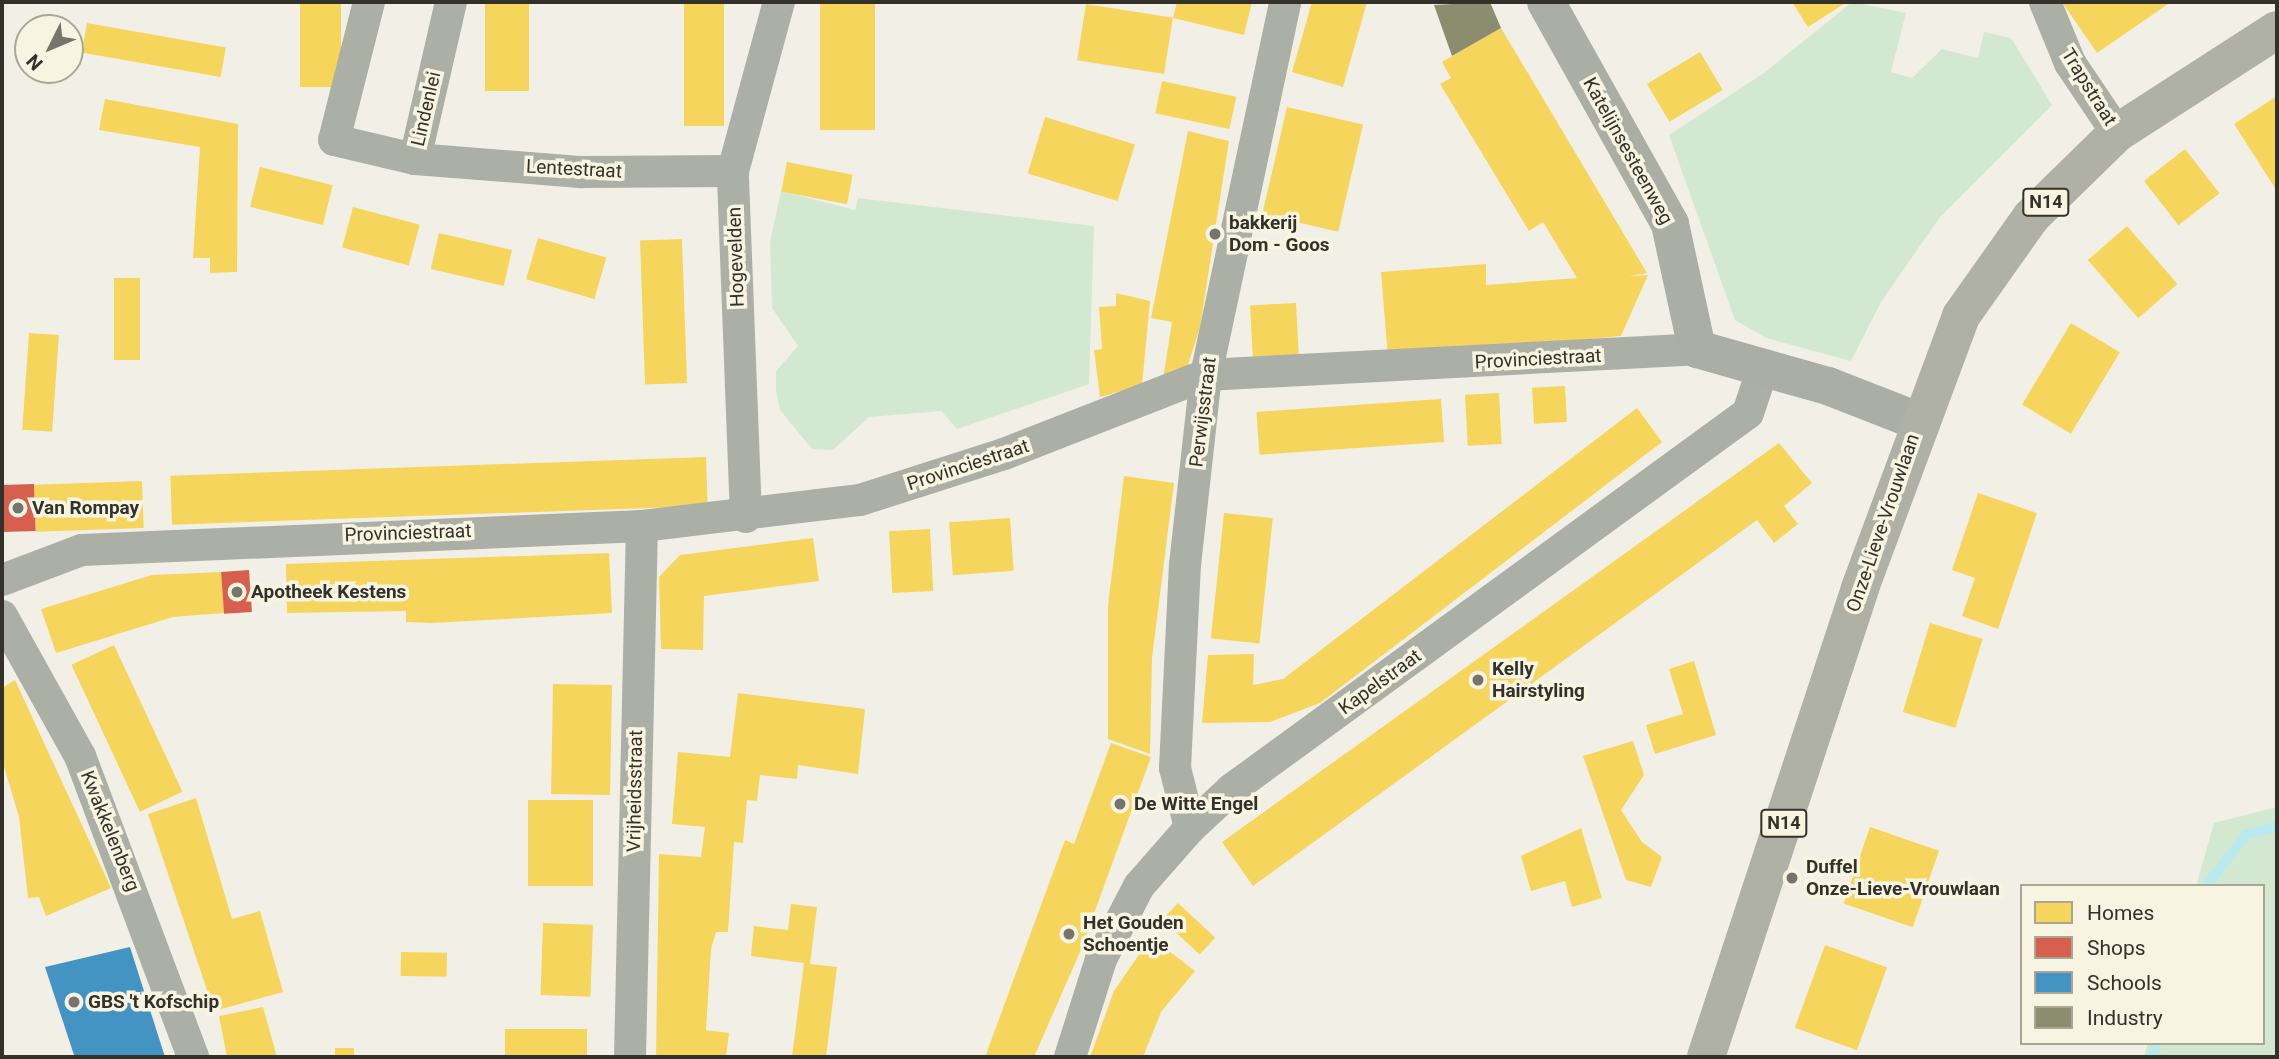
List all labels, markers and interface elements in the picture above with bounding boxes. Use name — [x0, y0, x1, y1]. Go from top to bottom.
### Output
north arrow — [14, 14, 84, 84]
street label: Trapstraat — [2056, 44, 2122, 130]
text: N — [22, 50, 48, 75]
street label: Lindenlei — [406, 69, 446, 149]
street label: Katelijnsesteenweg — [1578, 74, 1678, 228]
street label: Lentestraat — [525, 155, 623, 183]
road number: N14 — [2022, 188, 2070, 216]
street label: Hogevelden — [723, 207, 749, 307]
place label: bakkerij Dom - Goos — [1229, 212, 1330, 256]
marker: bakkerij Dom - Goos — [1207, 226, 1223, 242]
street label: Provinciestraat — [1474, 344, 1602, 374]
street label: Perwijsstraat — [1185, 356, 1221, 468]
street label: Onze-Lieve-Vrouwlaan — [1842, 431, 1924, 615]
street label: Provinciestraat — [904, 435, 1032, 495]
place label: Van Rompay — [32, 497, 139, 519]
marker: Van Rompay — [10, 500, 26, 516]
street label: Provinciestraat — [344, 519, 472, 547]
place label: Apotheek Kestens — [251, 581, 406, 603]
marker: Apotheek Kestens — [229, 584, 245, 600]
street label: Kapelstraat — [1334, 644, 1426, 720]
place label: Kelly Hairstyling — [1492, 658, 1585, 702]
marker: Kelly Hairstyling — [1470, 672, 1486, 688]
street label: Vrijheidsstraat — [623, 730, 647, 852]
street label: Kwakkelenberg — [75, 767, 145, 895]
place label: De Witte Engel — [1134, 793, 1258, 815]
marker: De Witte Engel — [1112, 796, 1128, 812]
road number: N14 — [1760, 808, 1809, 838]
place label: Duffel Onze-Lieve-Vrouwlaan — [1806, 856, 2000, 900]
marker: Duffel Onze-Lieve-Vrouwlaan — [1784, 870, 1800, 886]
legend — [2020, 884, 2265, 1045]
text: Homes — [2087, 901, 2154, 925]
place label: Het Gouden Schoentje — [1083, 912, 1184, 956]
marker: Het Gouden Schoentje — [1061, 926, 1077, 942]
text: Shops — [2087, 936, 2146, 960]
text: Schools — [2087, 971, 2162, 995]
place label: GBS 't Kofschip — [88, 991, 219, 1013]
marker: GBS 't Kofschip — [66, 994, 82, 1010]
text: Industry — [2087, 1006, 2163, 1030]

